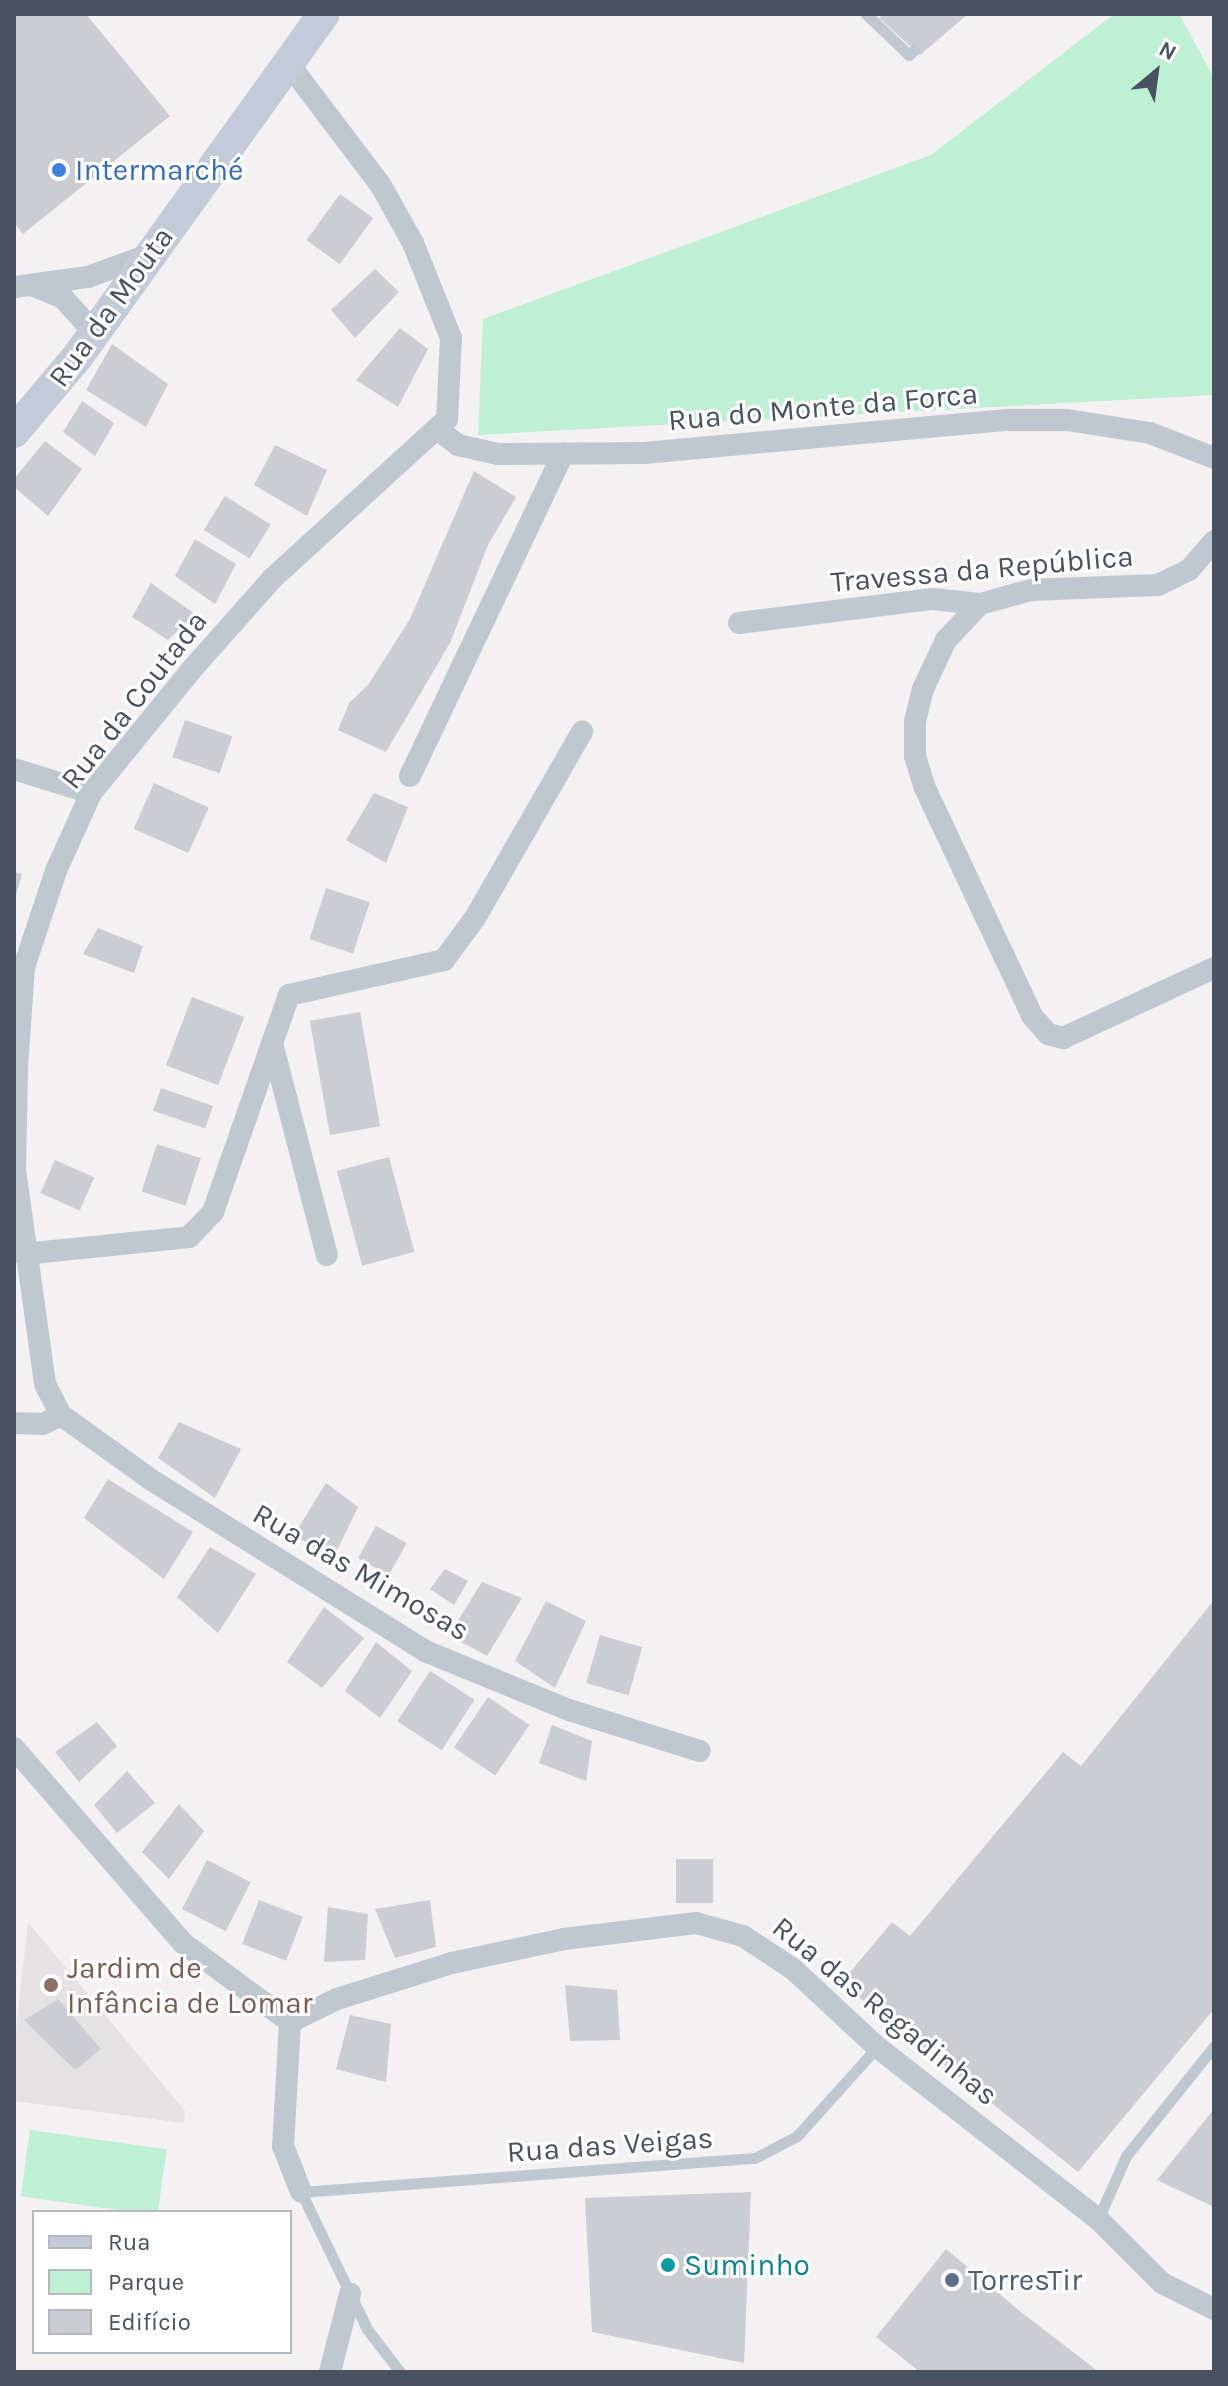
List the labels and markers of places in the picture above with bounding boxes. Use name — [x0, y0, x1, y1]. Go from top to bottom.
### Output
place label: Intermarché — [75, 152, 243, 188]
marker: Intermarché — [50, 161, 68, 179]
place label: Jardim de Infância de Lomar — [67, 1950, 313, 2020]
marker: Jardim de Infância de Lomar — [42, 1976, 60, 1994]
place label: Suminho — [684, 2247, 810, 2283]
marker: Suminho — [659, 2256, 677, 2274]
place label: TorresTir — [968, 2262, 1082, 2298]
marker: TorresTir — [943, 2271, 961, 2289]

